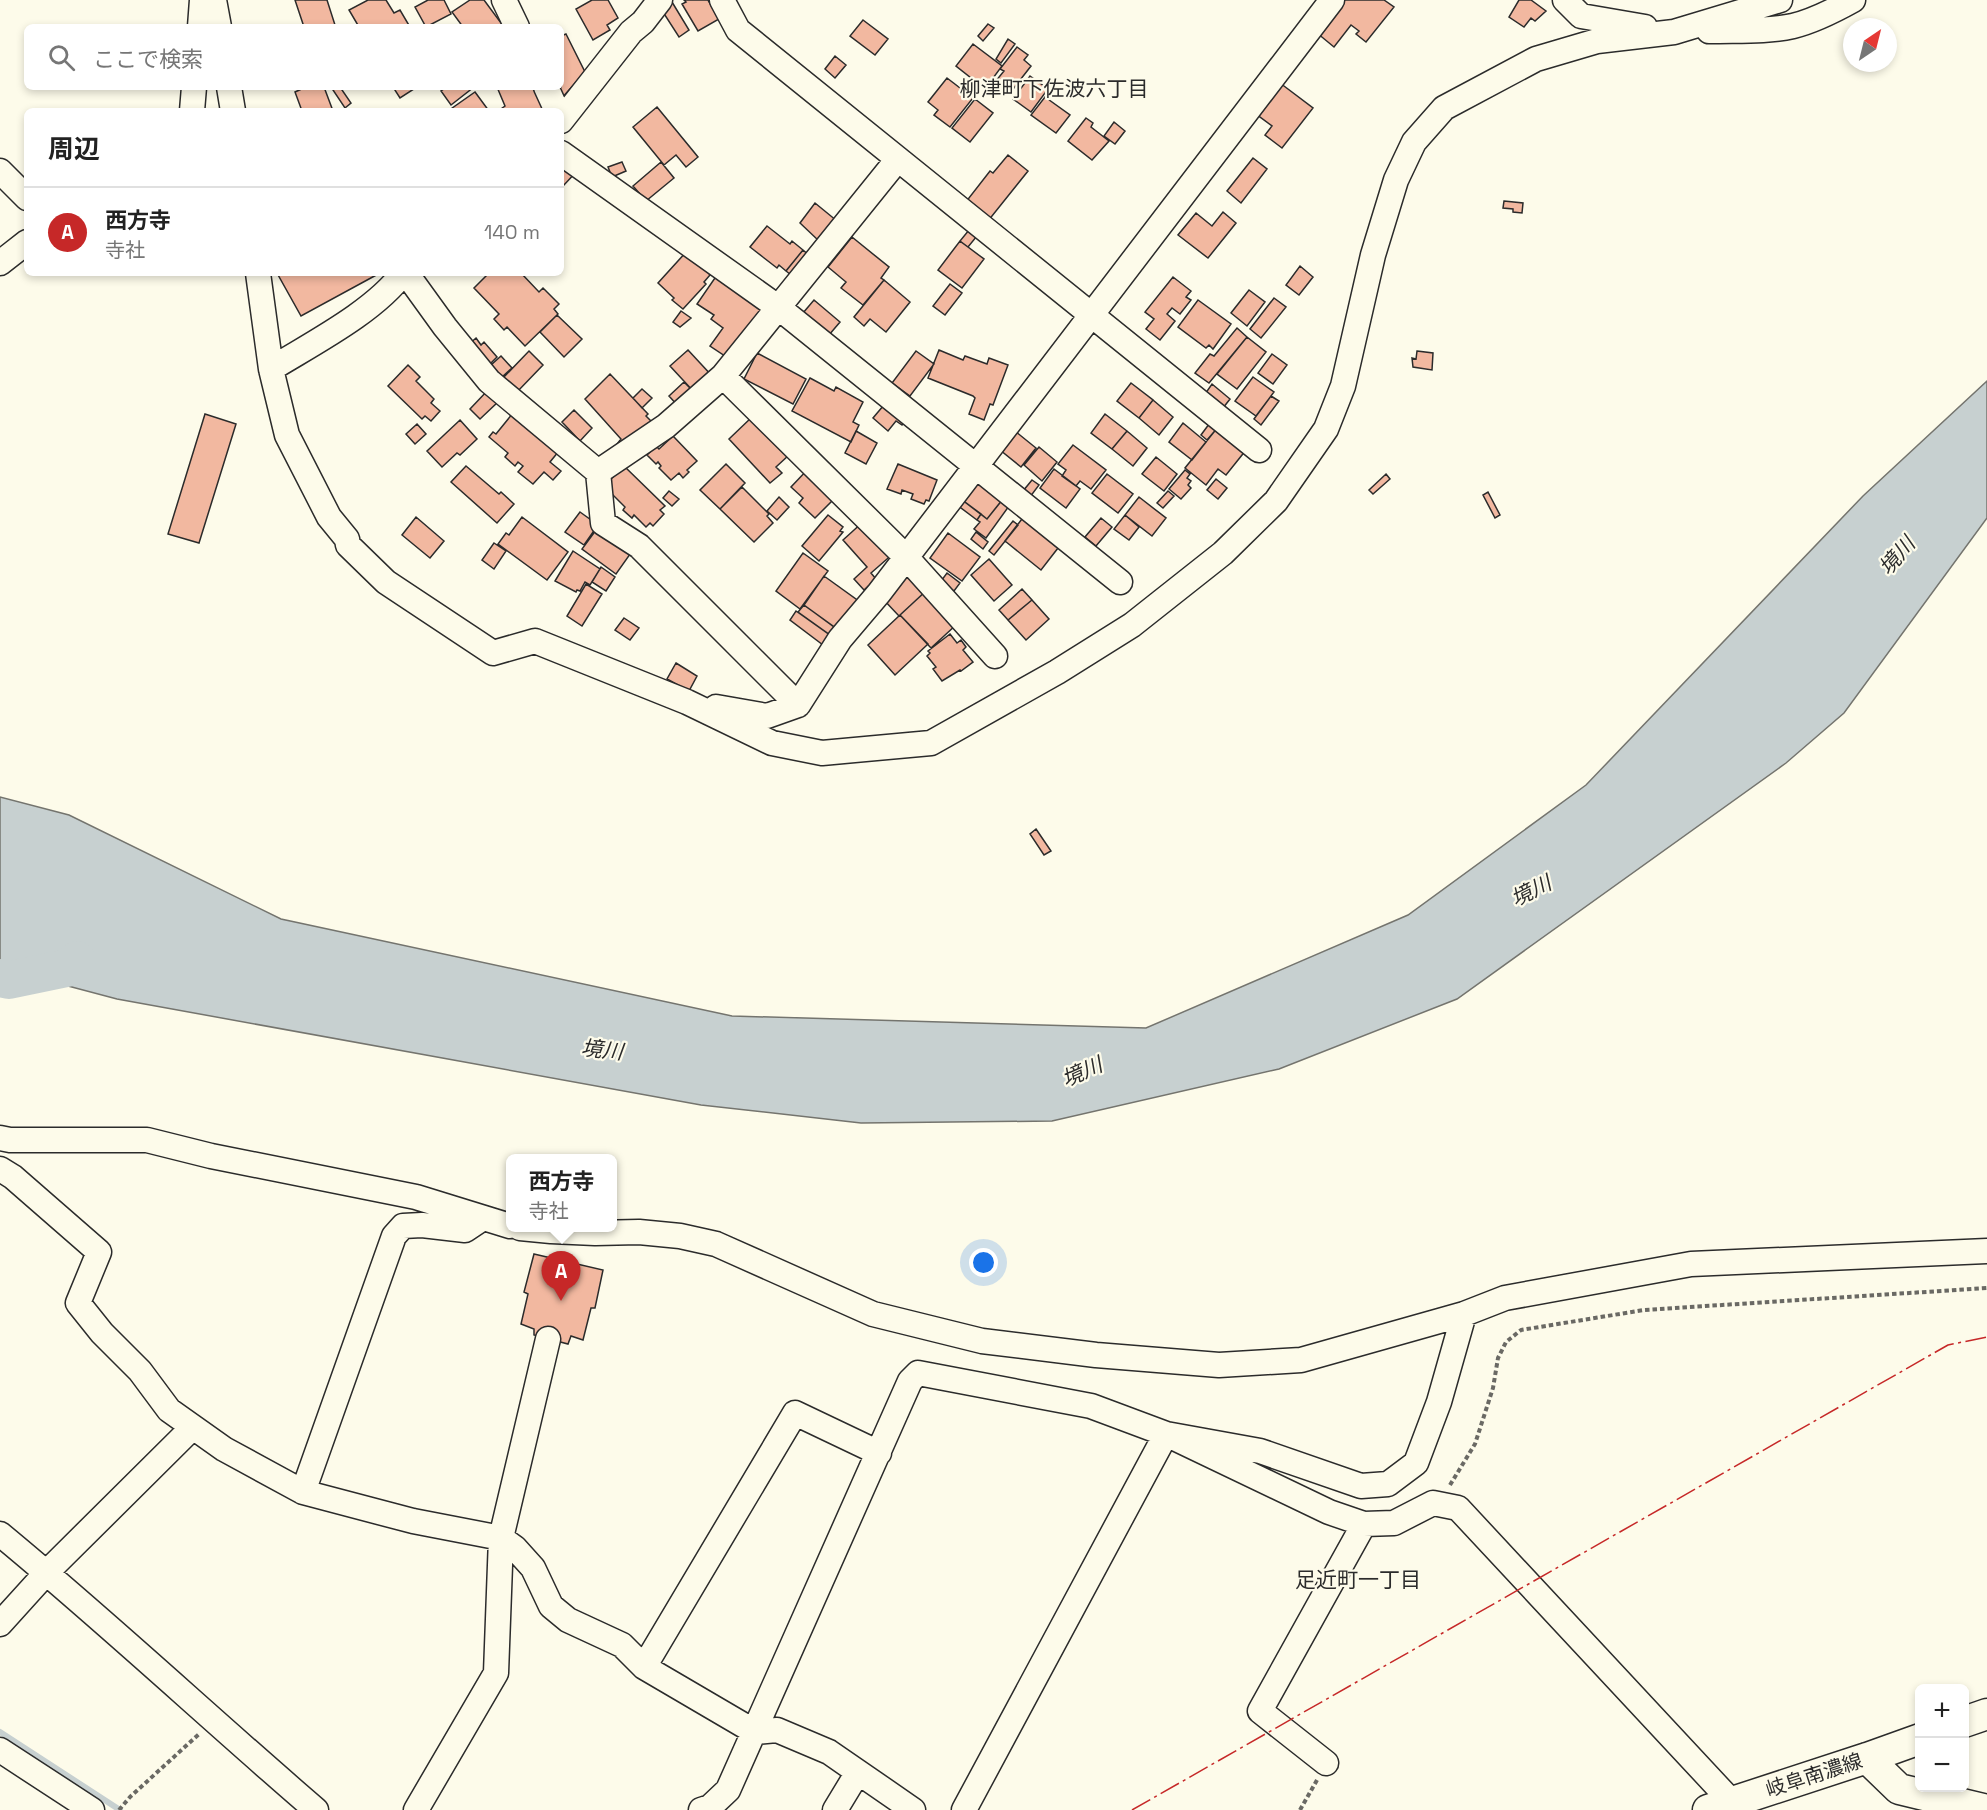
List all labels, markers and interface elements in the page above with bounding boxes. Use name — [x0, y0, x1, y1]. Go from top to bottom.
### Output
north arrow — [1843, 18, 1897, 72]
search box — [24, 24, 564, 90]
icon: search — [45, 41, 78, 74]
text: ここで検索 — [93, 45, 203, 73]
district label: 柳津町下佐波六丁目 — [960, 75, 1149, 102]
text: 周辺 — [48, 132, 100, 166]
text: 西方寺 — [105, 206, 171, 234]
text: A — [61, 219, 74, 245]
text: 140 m — [484, 219, 540, 245]
text: 寺社 — [105, 237, 145, 263]
water label: 境川 — [1873, 529, 1922, 580]
water label: 境川 — [1506, 868, 1557, 912]
water label: 境川 — [580, 1034, 626, 1065]
water label: 境川 — [1057, 1050, 1108, 1092]
popup — [506, 1154, 617, 1232]
text: 西方寺 — [528, 1167, 595, 1195]
text: 寺社 — [528, 1198, 568, 1224]
your location — [969, 1248, 998, 1277]
pin: A — [542, 1252, 580, 1301]
district label: 足近町一丁目 — [1295, 1566, 1421, 1593]
map controls — [1915, 1684, 1969, 1792]
button: + — [1915, 1684, 1969, 1738]
button: − — [1915, 1738, 1969, 1792]
street label: 岐阜南濃線 — [1762, 1747, 1866, 1803]

